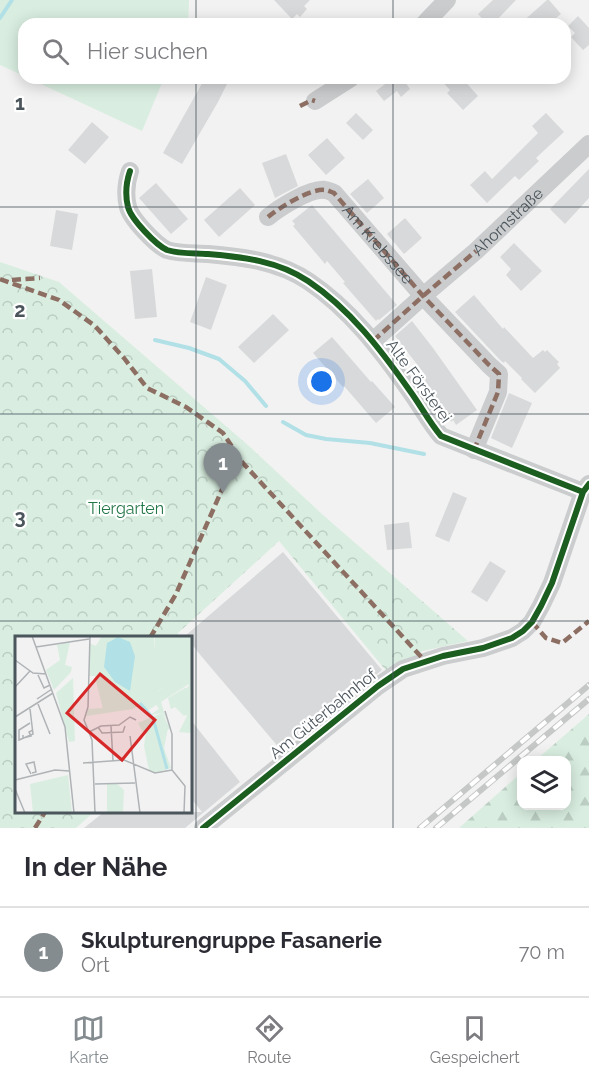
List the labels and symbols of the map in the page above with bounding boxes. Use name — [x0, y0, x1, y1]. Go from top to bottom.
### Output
text: 1 — [15, 91, 25, 115]
street label: Ahornstraße — [468, 183, 547, 259]
street label: Am Krebssee — [339, 200, 418, 288]
text: 2 — [14, 298, 26, 322]
street label: Alte Försterei — [382, 336, 456, 426]
your location — [307, 367, 336, 396]
pin: 1 — [204, 444, 242, 493]
park label: Tiergarten — [88, 499, 164, 518]
text: 3 — [14, 505, 26, 529]
inset map — [15, 636, 192, 813]
street label: Am Güterbahnhof — [266, 665, 381, 763]

